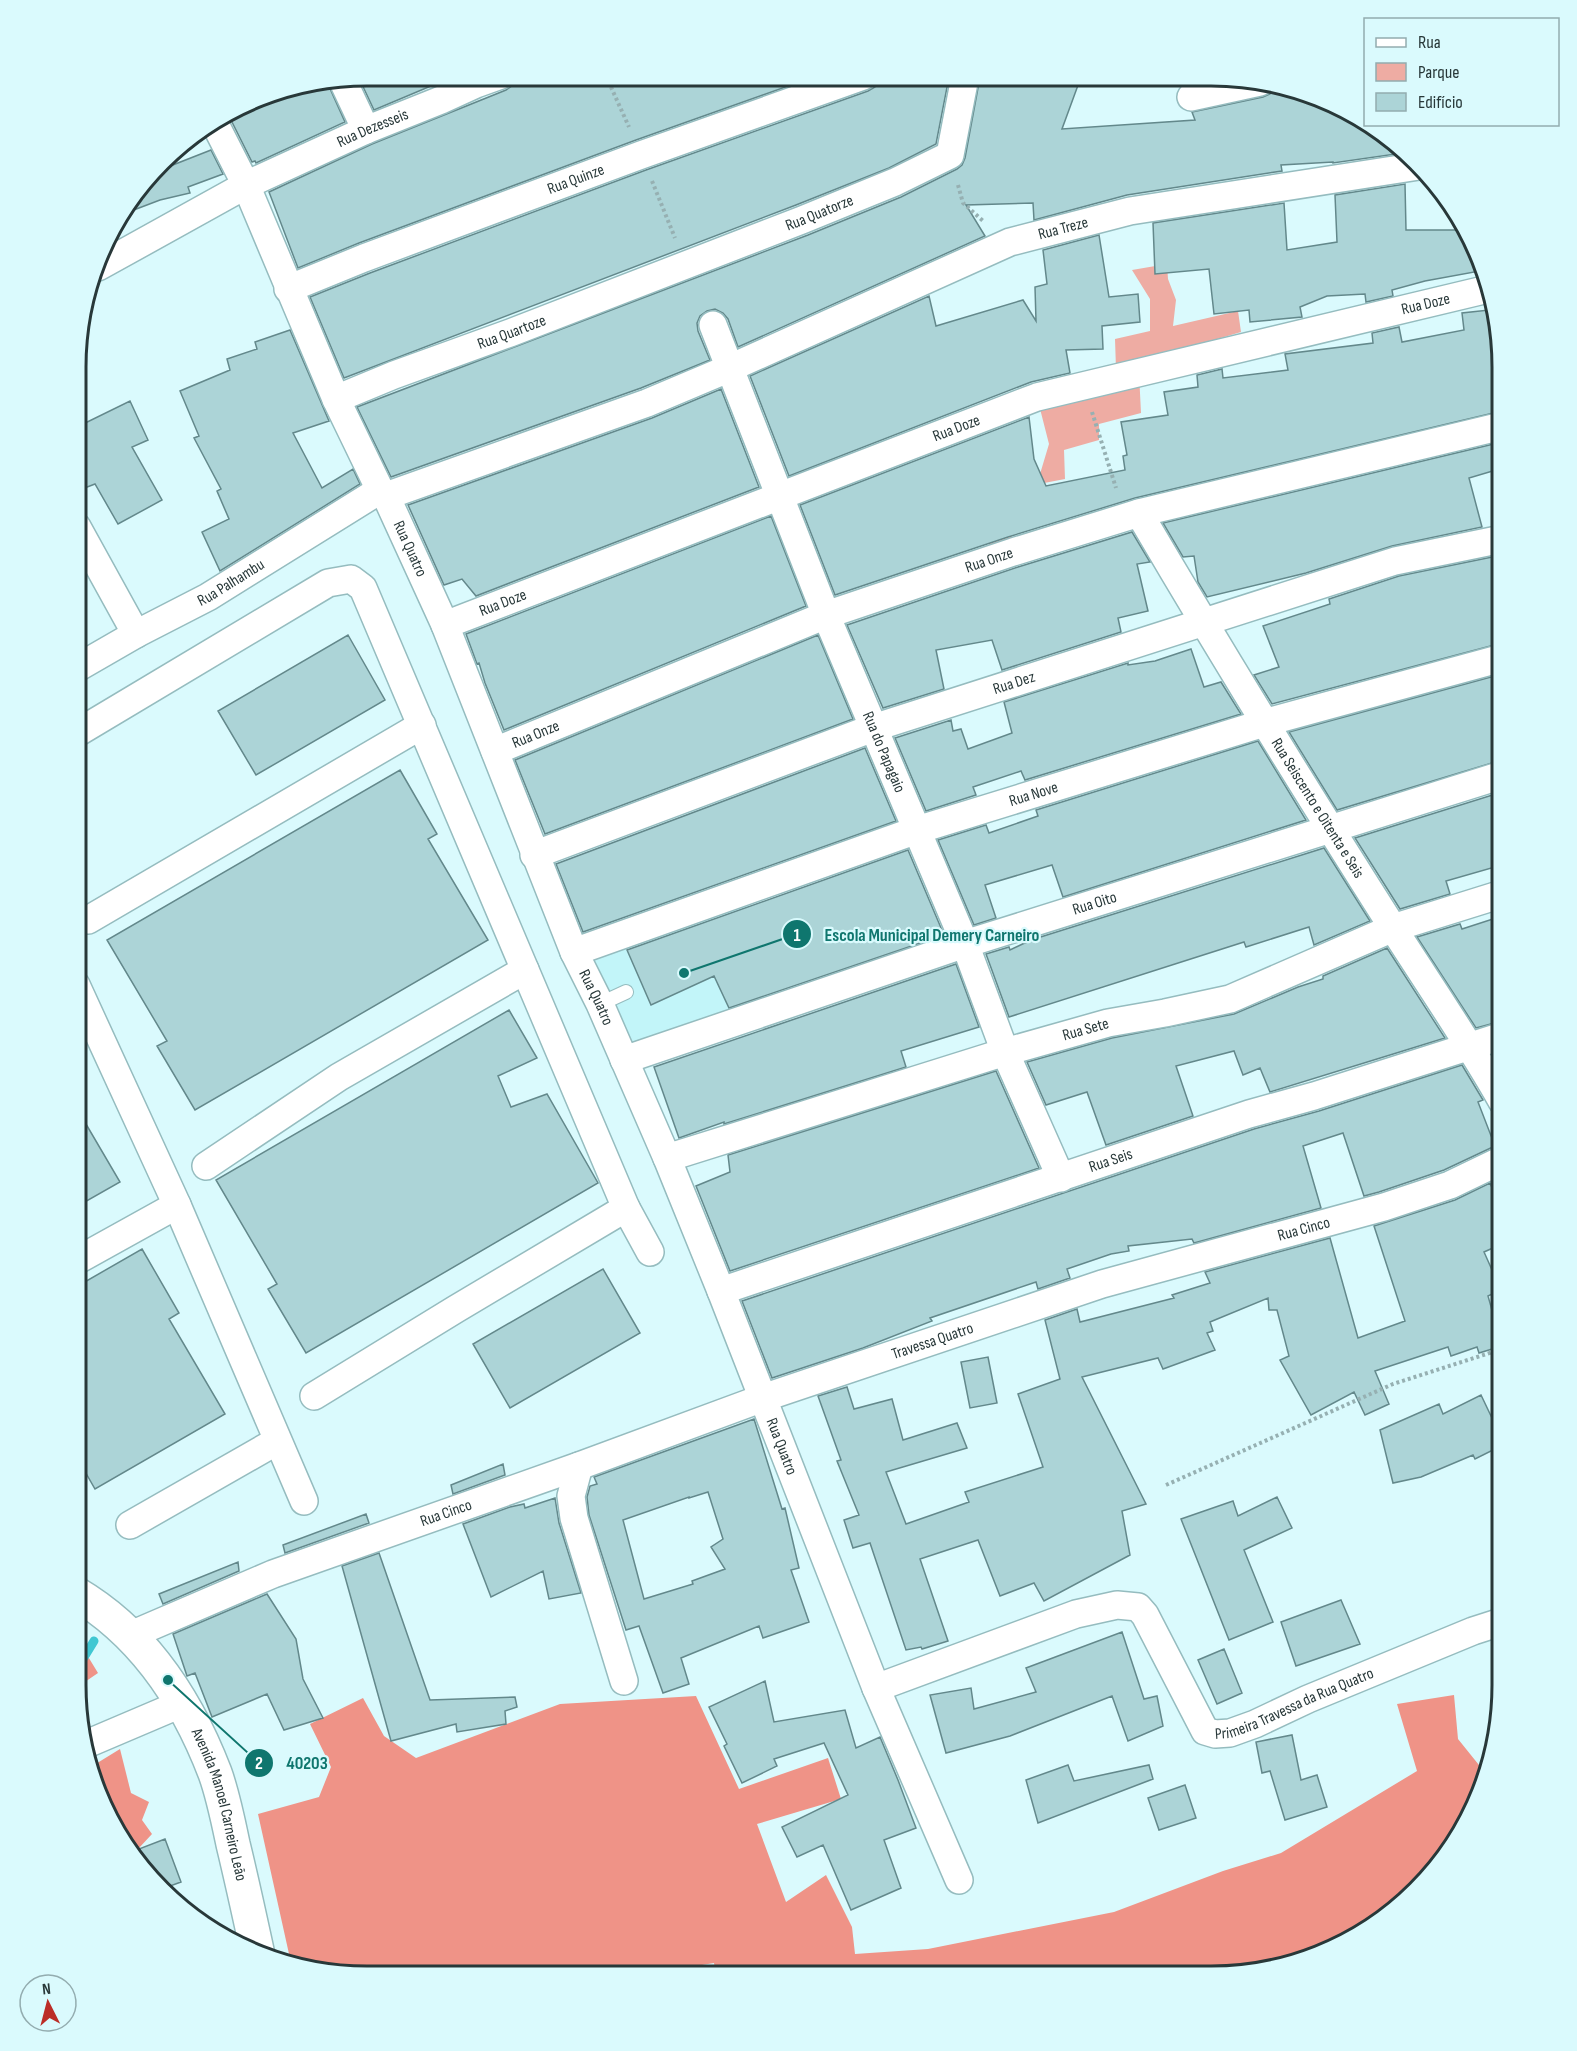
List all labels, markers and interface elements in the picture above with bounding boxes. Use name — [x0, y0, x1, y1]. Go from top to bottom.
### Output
legend — [1364, 18, 1559, 126]
text: Rua — [1418, 32, 1441, 53]
text: Parque — [1418, 62, 1459, 83]
text: Edifício — [1418, 92, 1463, 113]
street label: Rua Dezesseis — [334, 105, 411, 152]
street label: Rua Quinze — [545, 160, 607, 198]
street label: Rua Quatorze — [783, 191, 856, 235]
street label: Rua Treze — [1036, 213, 1090, 244]
street label: Rua Doze — [1400, 289, 1452, 319]
street label: Rua Quartoze — [475, 311, 549, 353]
street label: Rua Doze — [930, 410, 983, 446]
street label: Rua Quatro — [389, 518, 431, 580]
street label: Rua Onze — [963, 543, 1016, 577]
street label: Rua Palhambu — [194, 555, 268, 610]
street label: Rua Doze — [476, 585, 529, 620]
street label: Rua Dez — [991, 667, 1038, 698]
street label: Rua do Papagaio — [858, 709, 909, 795]
street label: Rua Onze — [509, 716, 562, 752]
street label: Rua Seiscento e Oitenta e Seis — [1267, 735, 1369, 882]
street label: Rua Nove — [1007, 778, 1060, 811]
street label: Rua Oito — [1070, 887, 1119, 919]
callout: Escola Municipal Demery Carneiro — [782, 916, 1051, 952]
text: 1 — [793, 925, 801, 946]
text: Escola Municipal Demery Carneiro — [825, 925, 1040, 946]
street label: Rua Quatro — [575, 966, 618, 1028]
street label: Rua Sete — [1060, 1014, 1111, 1045]
street label: Rua Seis — [1086, 1144, 1135, 1177]
street label: Rua Cinco — [1275, 1213, 1332, 1245]
street label: Travessa Quatro — [889, 1318, 976, 1364]
street label: Rua Quatro — [762, 1415, 801, 1478]
street label: Rua Cinco — [418, 1495, 474, 1531]
street label: Primeira Travessa da Rua Quatro — [1214, 1664, 1376, 1743]
street label: Avenida Manoel Carneiro Leão — [187, 1724, 251, 1883]
callout: 40203 — [244, 1745, 339, 1781]
text: 2 — [255, 1753, 263, 1774]
text: 40203 — [286, 1753, 328, 1774]
north arrow — [18, 1973, 78, 2033]
text: N — [41, 1980, 52, 1999]

